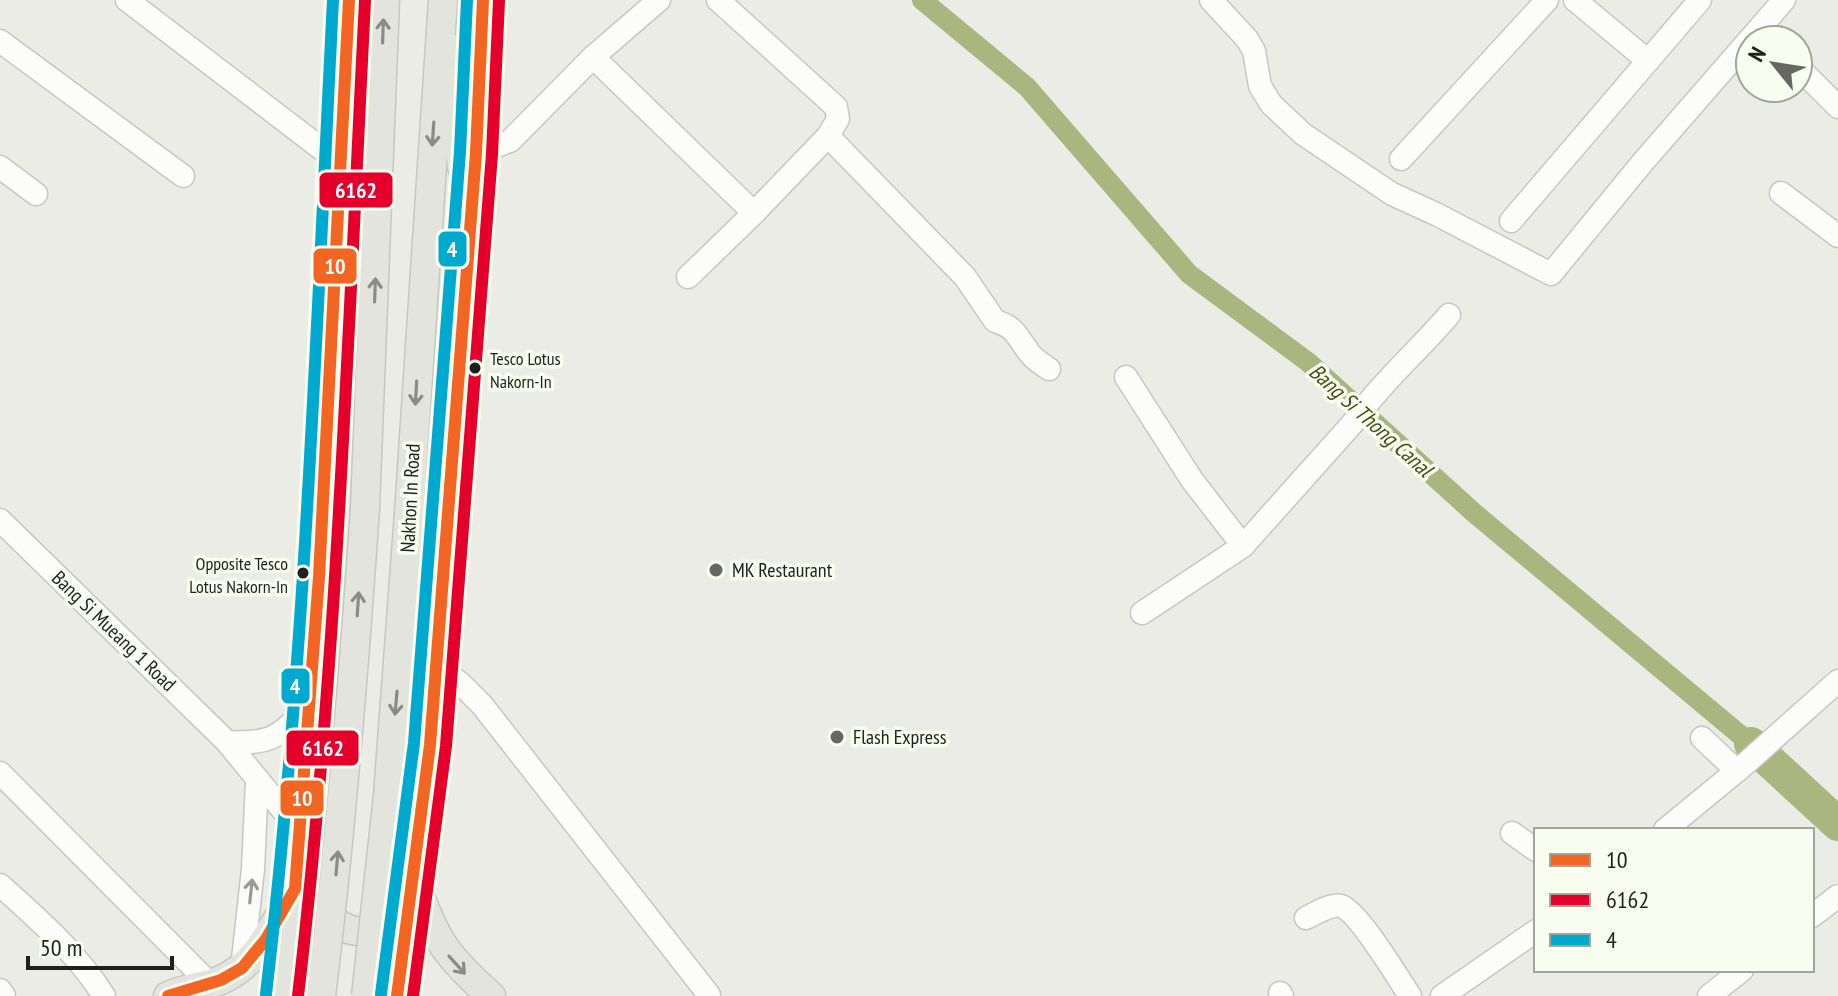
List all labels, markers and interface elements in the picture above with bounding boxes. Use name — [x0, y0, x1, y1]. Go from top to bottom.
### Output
one-way arrow — [376, 18, 391, 45]
north arrow — [1734, 24, 1814, 104]
text: N — [1742, 42, 1772, 66]
one-way arrow — [425, 120, 440, 147]
line badge: 6162 — [318, 171, 394, 209]
text: 6162 — [335, 176, 377, 204]
line badge: 4 — [437, 230, 468, 268]
text: 4 — [447, 235, 458, 263]
line badge: 10 — [312, 247, 358, 285]
text: 10 — [324, 252, 346, 280]
one-way arrow — [367, 277, 382, 304]
place label: Tesco Lotus Nakorn-In — [490, 347, 561, 393]
water label: Bang Si Thong Canal — [1304, 357, 1440, 484]
marker: Tesco Lotus Nakorn-In — [467, 360, 483, 376]
one-way arrow — [408, 379, 423, 406]
street label: Nakhon In Road — [394, 443, 426, 553]
place label: Opposite Tesco Lotus Nakorn-In — [189, 552, 288, 598]
place label: MK Restaurant — [732, 557, 833, 583]
marker: MK Restaurant — [707, 561, 725, 579]
street label: Bang Si Mueang 1 Road — [46, 565, 182, 697]
marker: Opposite Tesco Lotus Nakorn-In — [295, 565, 311, 581]
one-way arrow — [351, 591, 366, 618]
line badge: 4 — [280, 667, 311, 705]
text: 4 — [290, 672, 301, 700]
one-way arrow — [388, 689, 403, 716]
place label: Flash Express — [853, 724, 947, 750]
marker: Flash Express — [828, 728, 846, 746]
line badge: 6162 — [285, 729, 360, 767]
text: 6162 — [302, 734, 344, 762]
line badge: 10 — [279, 779, 325, 817]
text: 10 — [291, 784, 313, 812]
legend — [1534, 828, 1814, 972]
text: 10 — [1606, 844, 1628, 875]
one-way arrow — [329, 850, 344, 877]
one-way arrow — [244, 878, 259, 905]
text: 6162 — [1606, 884, 1649, 915]
scale bar — [28, 920, 172, 970]
text: 4 — [1606, 924, 1617, 955]
text: 50 m — [40, 932, 82, 963]
one-way arrow — [448, 954, 466, 974]

